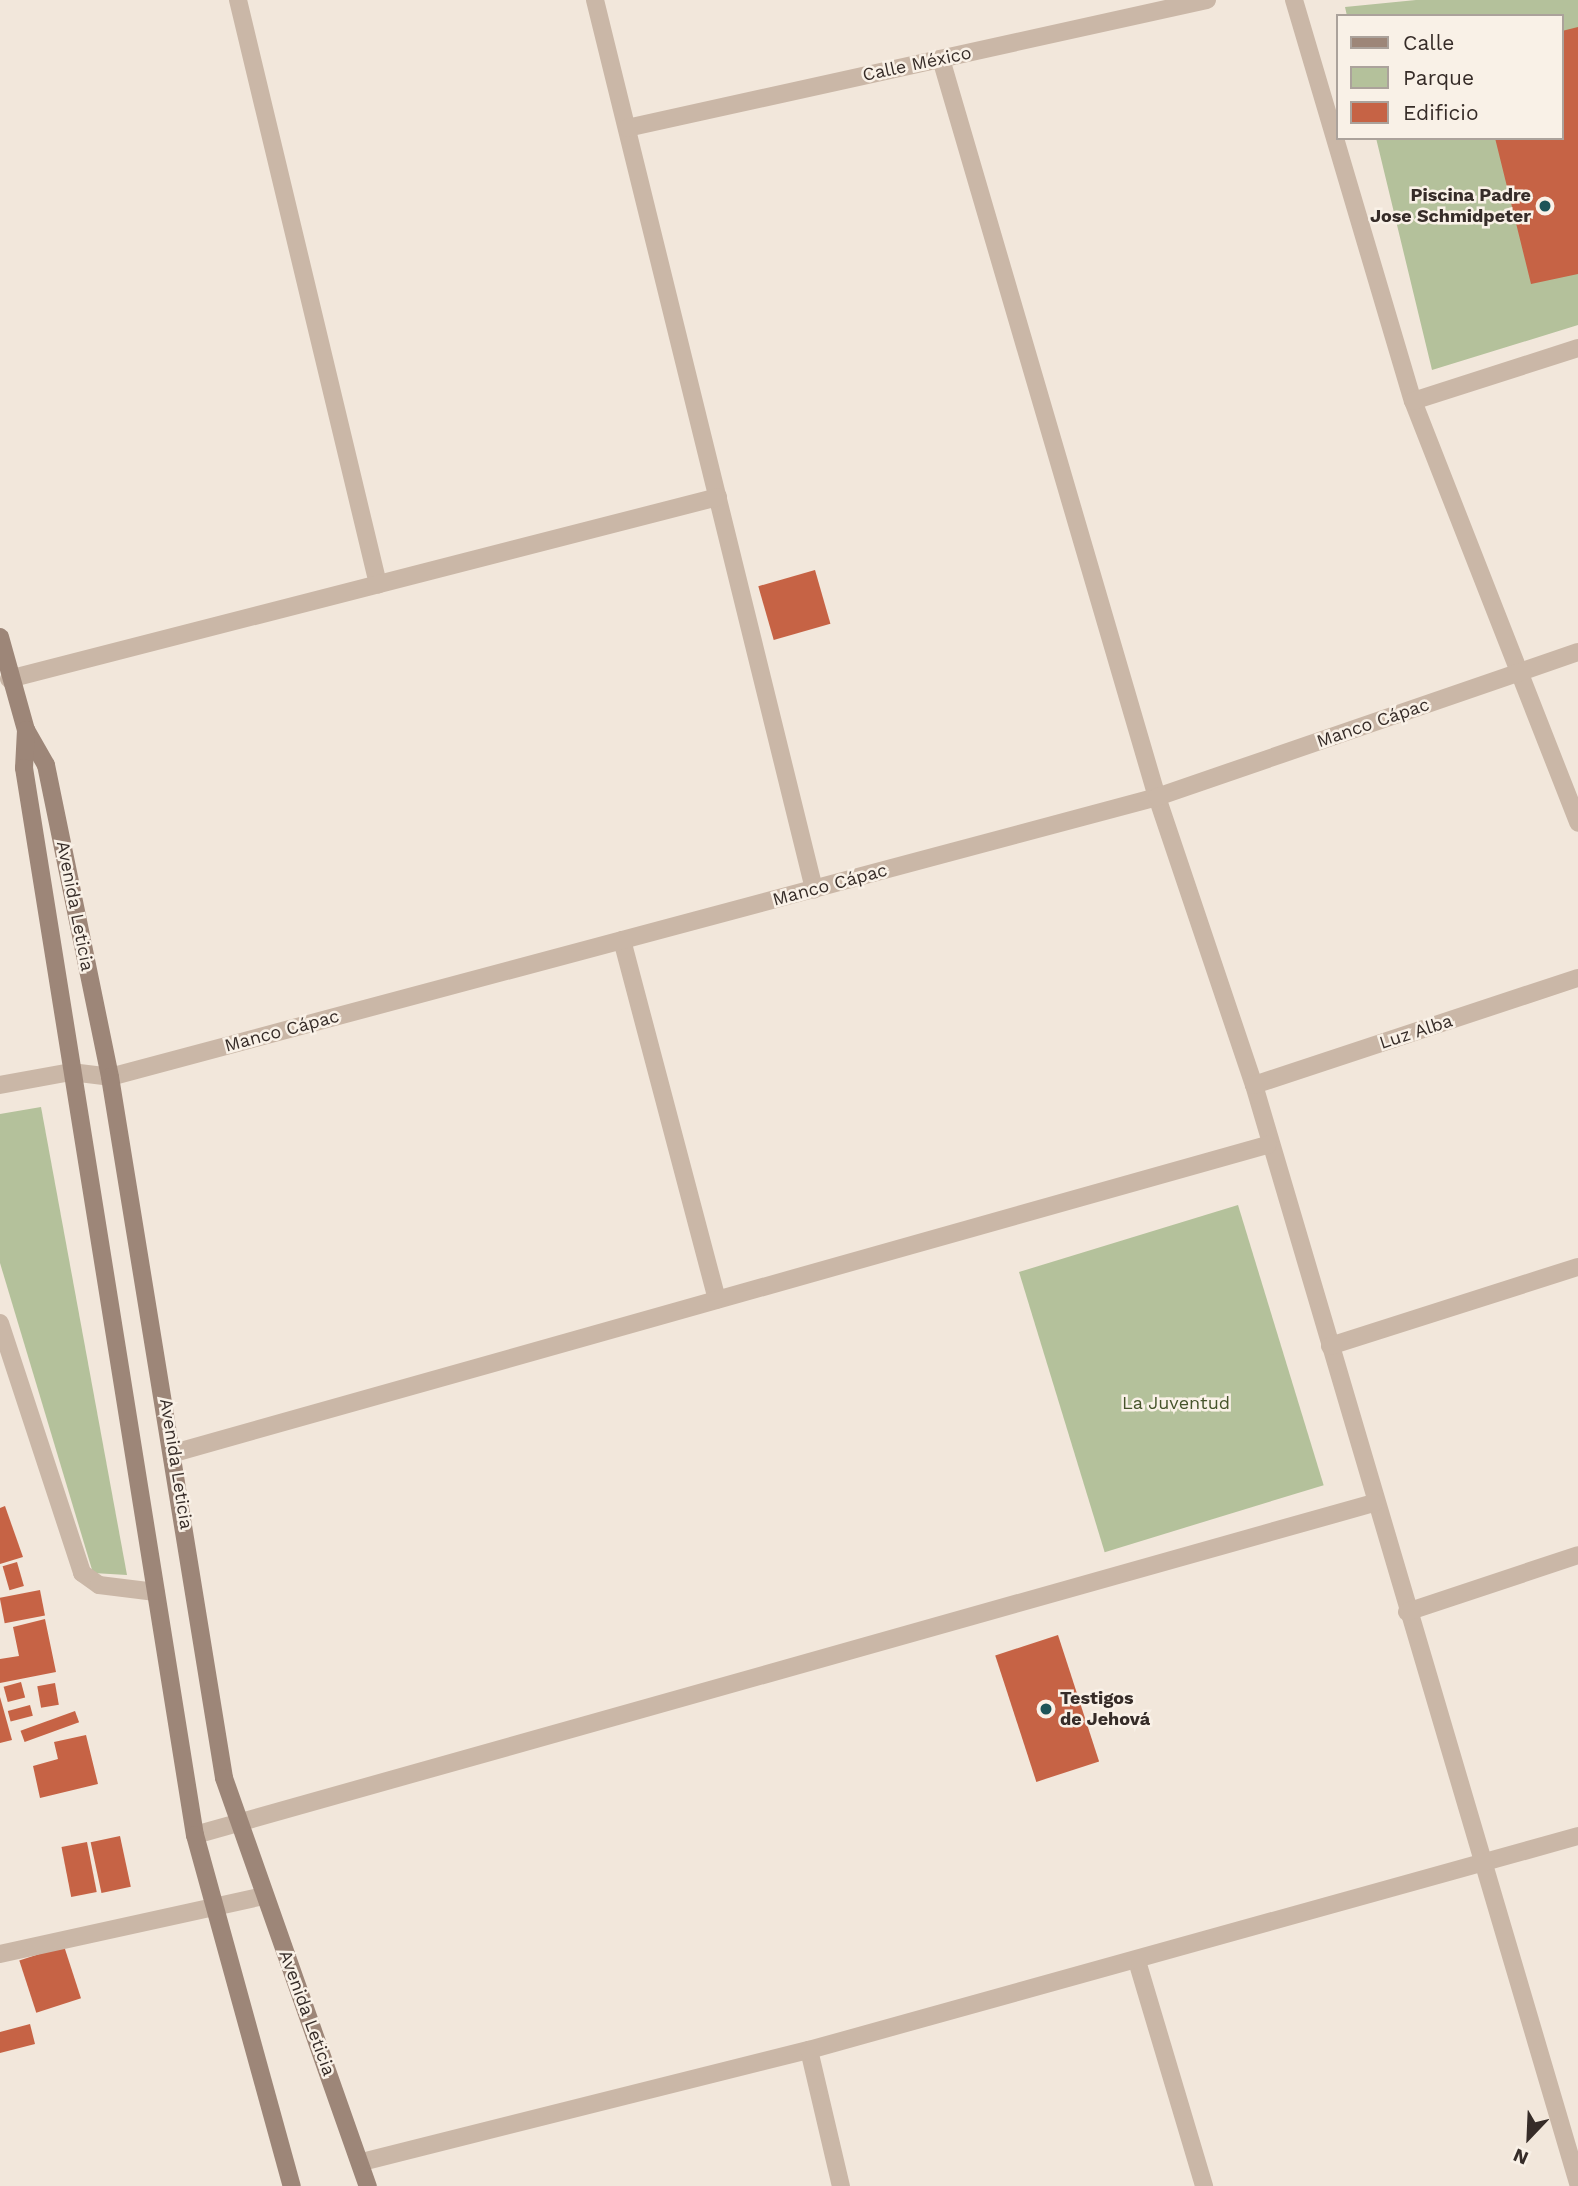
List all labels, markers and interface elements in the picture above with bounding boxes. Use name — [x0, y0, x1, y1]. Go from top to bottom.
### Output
legend — [1336, 14, 1564, 140]
text: Calle — [1403, 30, 1454, 55]
street label: Calle México — [861, 42, 973, 86]
text: Parque — [1403, 65, 1474, 90]
text: Edificio — [1403, 100, 1479, 125]
place label: Piscina Padre Jose Schmidpeter — [1370, 185, 1531, 228]
marker: Piscina Padre Jose Schmidpeter — [1537, 198, 1553, 214]
street label: Manco Cápac — [1314, 694, 1432, 752]
street label: Avenida Leticia — [52, 839, 98, 973]
street label: Manco Cápac — [770, 859, 890, 911]
street label: Manco Cápac — [222, 1005, 342, 1057]
street label: Luz Alba — [1376, 1010, 1456, 1054]
park label: La Juventud — [1122, 1392, 1230, 1414]
street label: Avenida Leticia — [155, 1397, 197, 1531]
place label: Testigos de Jehová — [1060, 1688, 1150, 1730]
marker: Testigos de Jehová — [1038, 1701, 1054, 1717]
street label: Avenida Leticia — [274, 1947, 340, 2079]
north arrow — [1494, 2102, 1564, 2172]
text: N — [1510, 2143, 1532, 2170]

